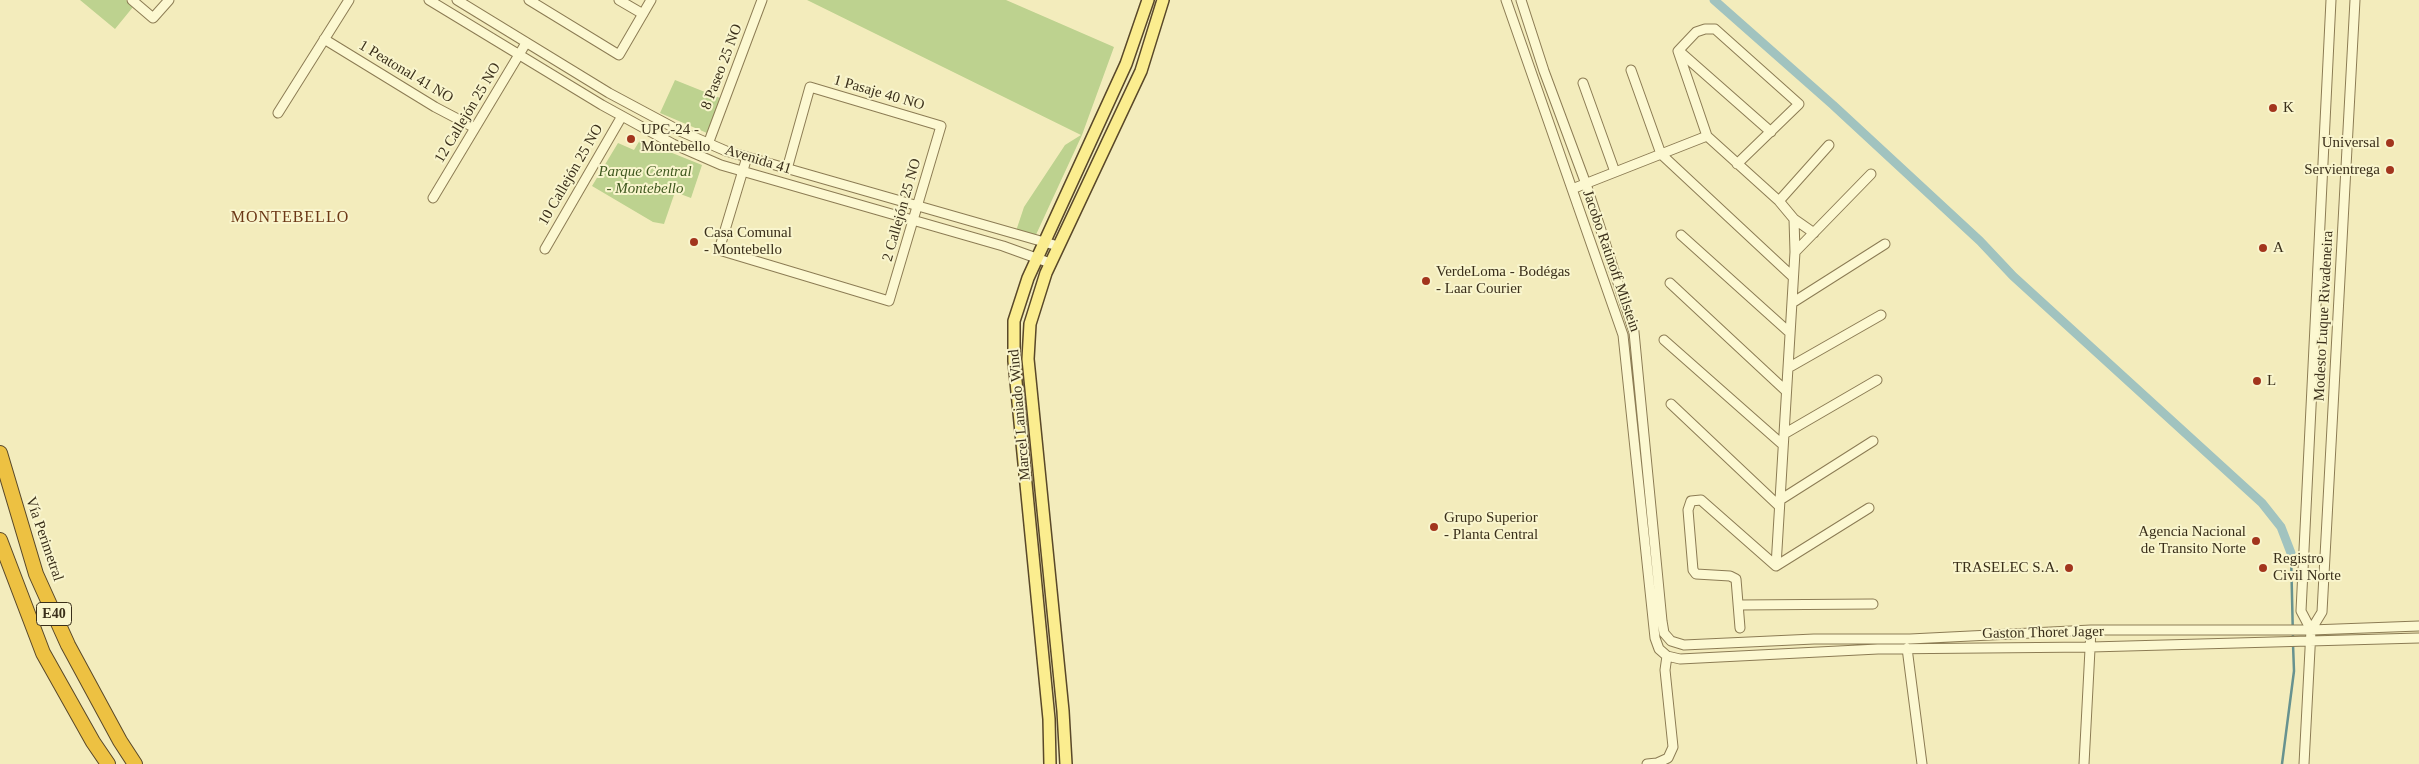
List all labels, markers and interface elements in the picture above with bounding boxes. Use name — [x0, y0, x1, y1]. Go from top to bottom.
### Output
street label: 8 Paseo 25 NO — [697, 22, 747, 112]
street label: 1 Peatonal 41 NO — [355, 37, 457, 107]
street label: 12 Callejón 25 NO — [431, 60, 505, 166]
street label: 1 Pasaje 40 NO — [831, 71, 927, 115]
place label: K — [2283, 99, 2294, 117]
marker: K — [2267, 102, 2279, 114]
street label: 10 Callejón 25 NO — [535, 121, 607, 229]
place label: UPC-24 - Montebello — [641, 121, 710, 156]
marker: UPC-24 - Montebello — [625, 133, 637, 145]
place label: Universal — [2322, 134, 2380, 152]
marker: Universal — [2384, 137, 2396, 149]
street label: Avenida 41 — [723, 141, 793, 179]
street label: 2 Callejón 25 NO — [879, 156, 925, 264]
place label: Servientrega — [2304, 161, 2380, 179]
park label: Parque Central - Montebello — [598, 163, 692, 198]
marker: Servientrega — [2384, 164, 2396, 176]
street label: Jacobo Ratinoff Milstein — [1578, 188, 1644, 334]
district label: MONTEBELLO — [230, 208, 350, 228]
place label: Casa Comunal - Montebello — [704, 224, 792, 259]
street label: Modesto Luque Rivadeneira — [2311, 230, 2337, 402]
marker: Casa Comunal - Montebello — [688, 236, 700, 248]
place label: A — [2273, 239, 2284, 257]
marker: A — [2257, 242, 2269, 254]
place label: VerdeLoma - Bodégas - Laar Courier — [1436, 263, 1570, 298]
marker: VerdeLoma - Bodégas - Laar Courier — [1420, 275, 1432, 287]
street label: Marcel Laniado Wind — [1005, 349, 1035, 481]
place label: L — [2267, 372, 2276, 390]
marker: L — [2251, 375, 2263, 387]
street label: Vía Perimetral — [21, 495, 67, 583]
place label: Grupo Superior - Planta Central — [1444, 509, 1538, 544]
marker: Grupo Superior - Planta Central — [1428, 521, 1440, 533]
place label: Agencia Nacional de Transito Norte — [2138, 523, 2246, 558]
marker: Agencia Nacional de Transito Norte — [2250, 535, 2262, 547]
place label: Registro Civil Norte — [2273, 550, 2341, 585]
place label: TRASELEC S.A. — [1953, 559, 2059, 577]
marker: TRASELEC S.A. — [2063, 562, 2075, 574]
marker: Registro Civil Norte — [2257, 562, 2269, 574]
road number: E40 — [36, 602, 72, 626]
street label: Gaston Thoret Jager — [1982, 623, 2104, 643]

